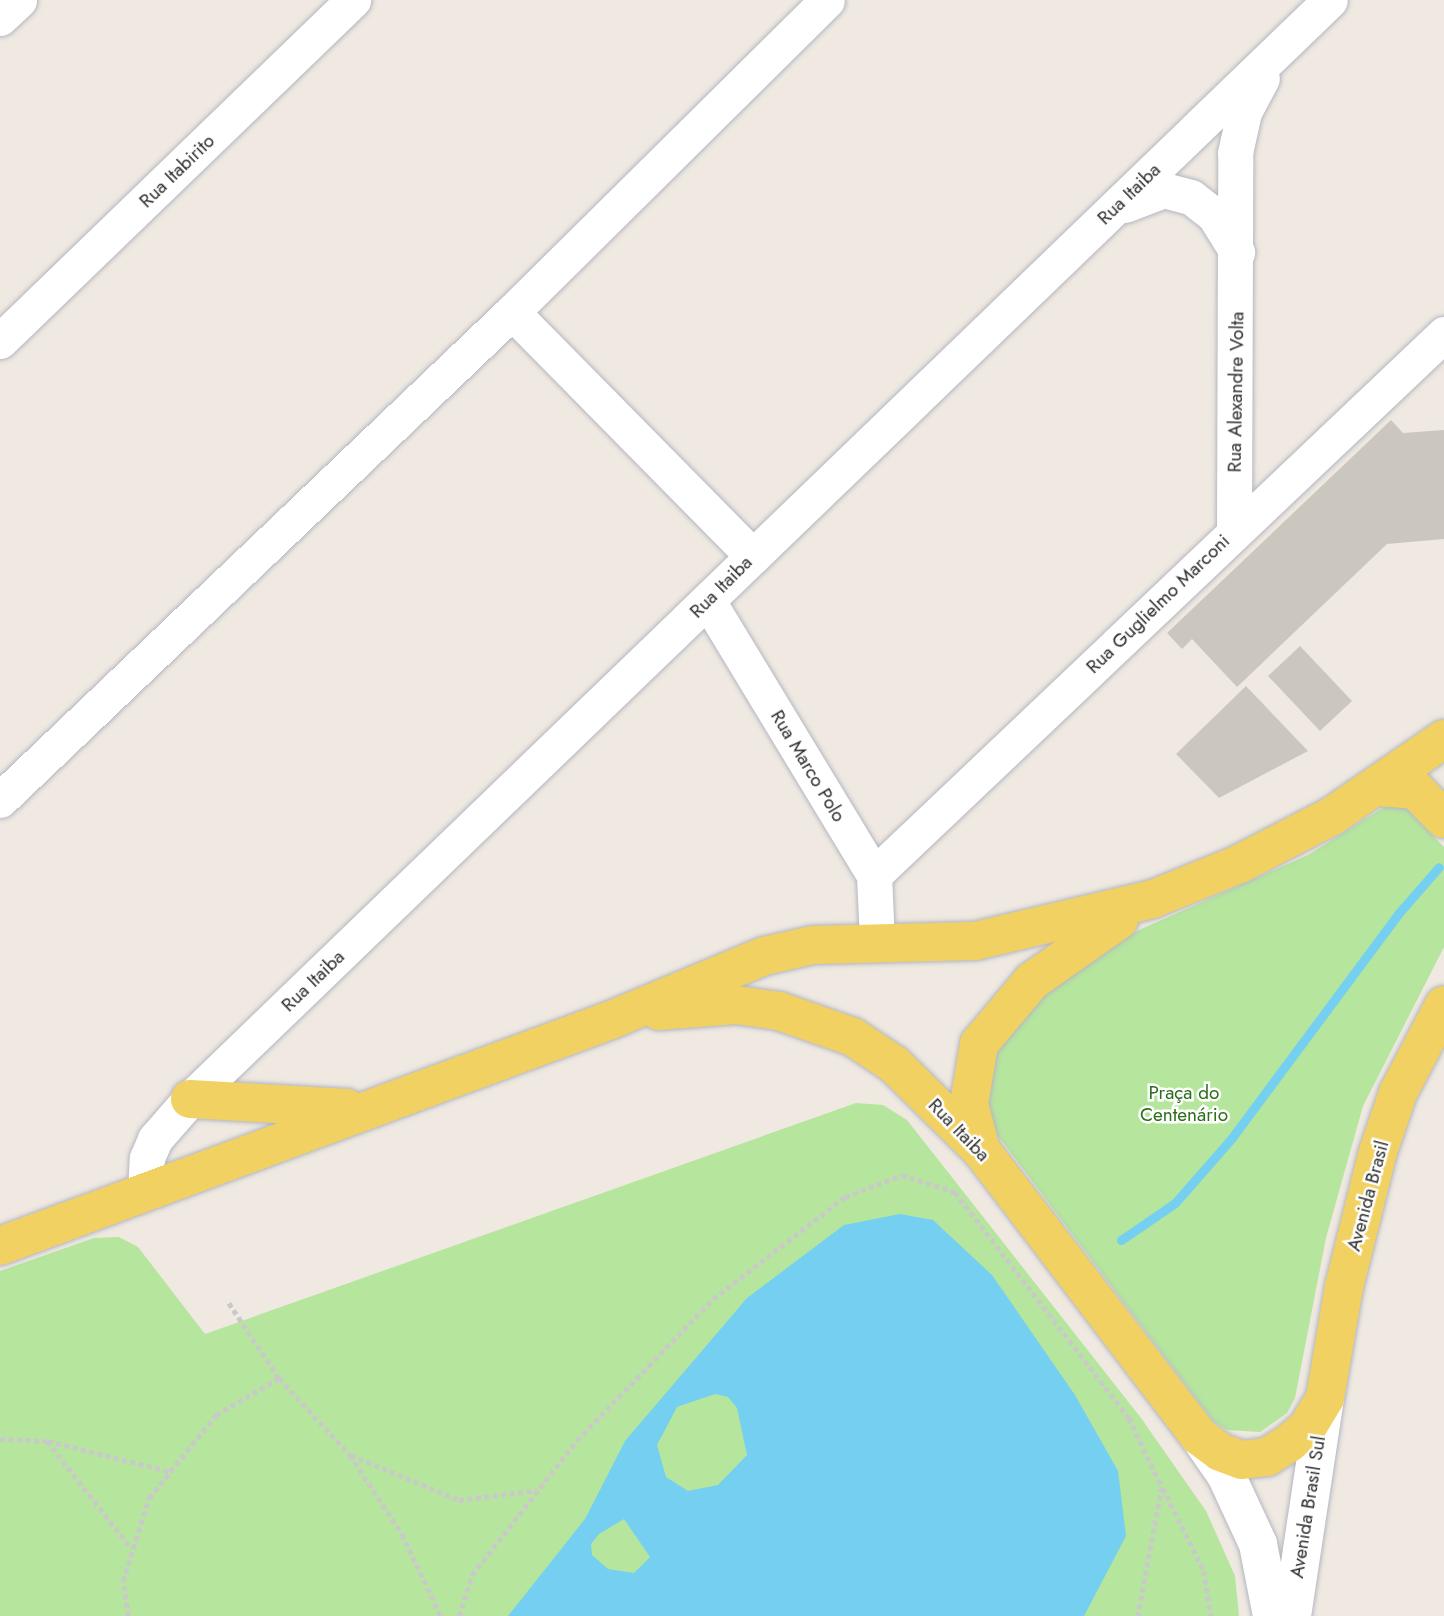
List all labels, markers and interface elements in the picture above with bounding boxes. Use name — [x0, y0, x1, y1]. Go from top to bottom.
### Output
street label: Rua Itabirito — [135, 129, 219, 213]
street label: Rua Itaiba — [1093, 158, 1165, 230]
street label: Rua Alexandre Volta — [1223, 311, 1249, 473]
street label: Rua Guglielmo Marconi — [1082, 530, 1234, 678]
street label: Rua Itaiba — [685, 551, 757, 623]
street label: Rua Marco Polo — [766, 706, 850, 826]
street label: Rua Itaiba — [277, 945, 349, 1017]
park label: Praça do Centenário — [1140, 1082, 1228, 1126]
street label: Rua Itaiba — [923, 1094, 995, 1166]
street label: Avenida Brasil — [1342, 1138, 1394, 1254]
street label: Avenida Brasil Sul — [1285, 1434, 1331, 1580]

